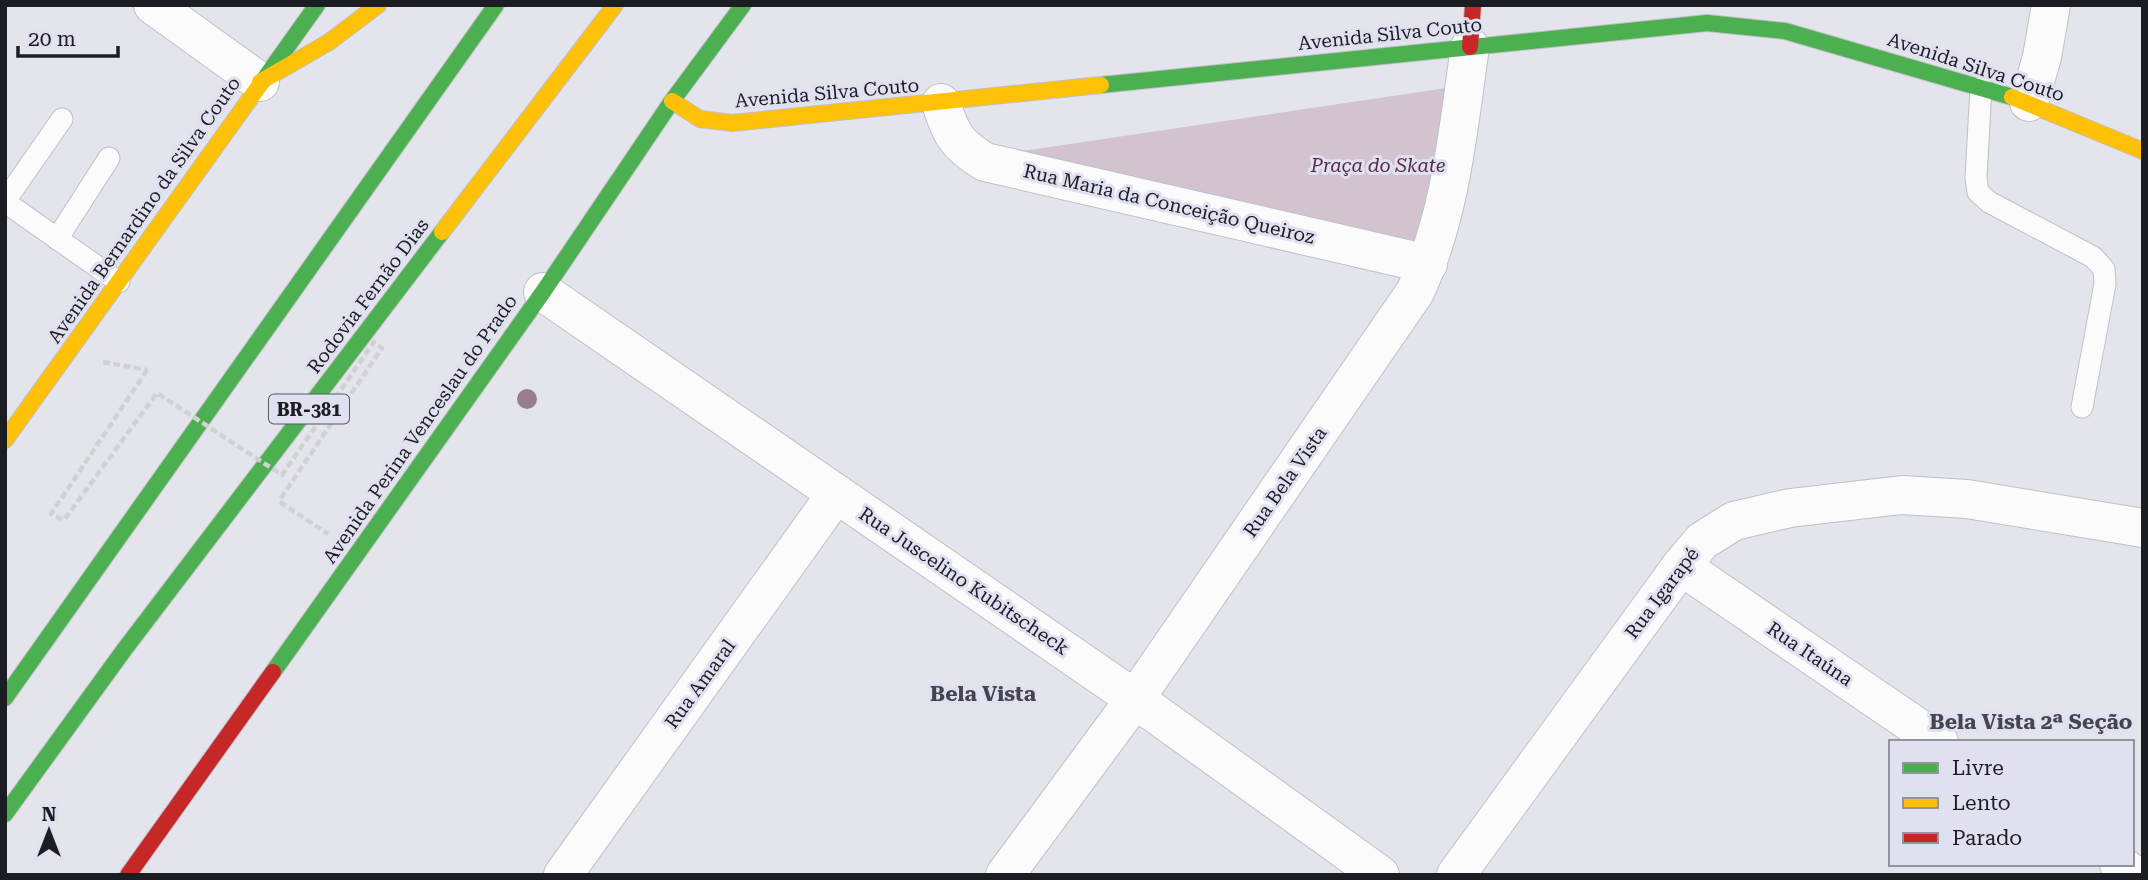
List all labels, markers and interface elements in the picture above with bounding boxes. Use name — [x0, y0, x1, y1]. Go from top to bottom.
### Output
street label: Avenida Silva Couto — [1297, 13, 1483, 55]
scale bar — [18, 14, 117, 58]
text: 20 m — [28, 27, 76, 51]
street label: Avenida Silva Couto — [1885, 28, 2067, 106]
street label: Avenida Bernardino da Silva Couto — [43, 72, 245, 348]
street label: Avenida Silva Couto — [734, 73, 920, 113]
park label: Praça do Skate — [1310, 154, 1446, 177]
street label: Rua Maria da Conceição Queiroz — [1021, 159, 1317, 249]
street label: Rodovia Fernão Dias — [302, 214, 434, 378]
street label: Avenida Perina Venceslau do Prado — [318, 290, 522, 568]
road number: BR-381 — [269, 394, 349, 424]
street label: Rua Bela Vista — [1238, 422, 1332, 542]
street label: Rua Juscelino Kubitscheck — [855, 502, 1073, 660]
street label: Rua Igarapé — [1620, 543, 1704, 643]
street label: Rua Itaúna — [1763, 617, 1858, 691]
street label: Rua Amaral — [660, 635, 740, 733]
district label: Bela Vista — [930, 682, 1037, 706]
district label: Bela Vista 2ª Seção — [1930, 710, 2132, 734]
legend — [1889, 740, 2134, 866]
text: Livre — [1952, 756, 2004, 780]
text: Lento — [1952, 791, 2011, 815]
north arrow — [14, 796, 84, 866]
text: N — [42, 803, 57, 826]
text: Parado — [1952, 826, 2022, 850]

